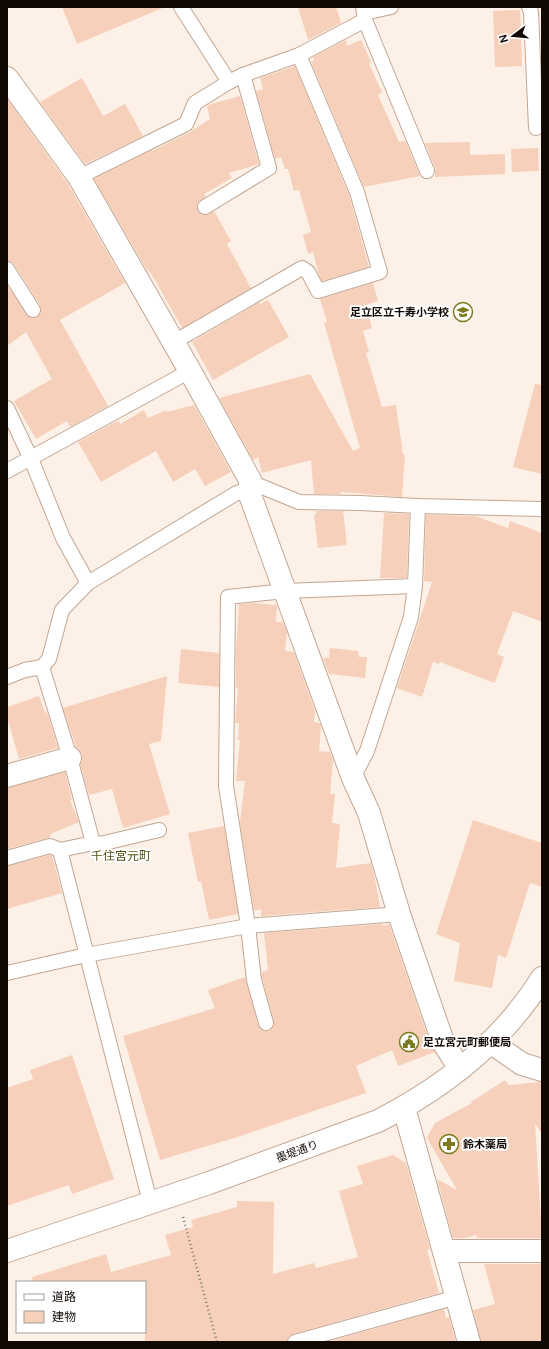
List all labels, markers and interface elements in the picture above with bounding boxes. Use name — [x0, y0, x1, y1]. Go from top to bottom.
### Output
north arrow — [493, 16, 533, 56]
text: N — [496, 33, 511, 45]
school or university icon: 足立区立千寿小学校 — [452, 301, 474, 323]
place label: 足立区立千寿小学校 — [350, 305, 449, 319]
district label: 千住宮元町 — [91, 848, 151, 864]
public building icon: 足立宮元町郵便局 — [398, 1031, 420, 1053]
place label: 足立宮元町郵便局 — [423, 1035, 511, 1049]
pharmacy icon: 鈴木薬局 — [438, 1133, 460, 1155]
street label: 墨堤通り — [274, 1137, 320, 1165]
place label: 鈴木薬局 — [463, 1137, 507, 1151]
legend — [16, 1281, 146, 1333]
text: 道路 — [52, 1289, 76, 1305]
text: 建物 — [52, 1309, 76, 1325]

